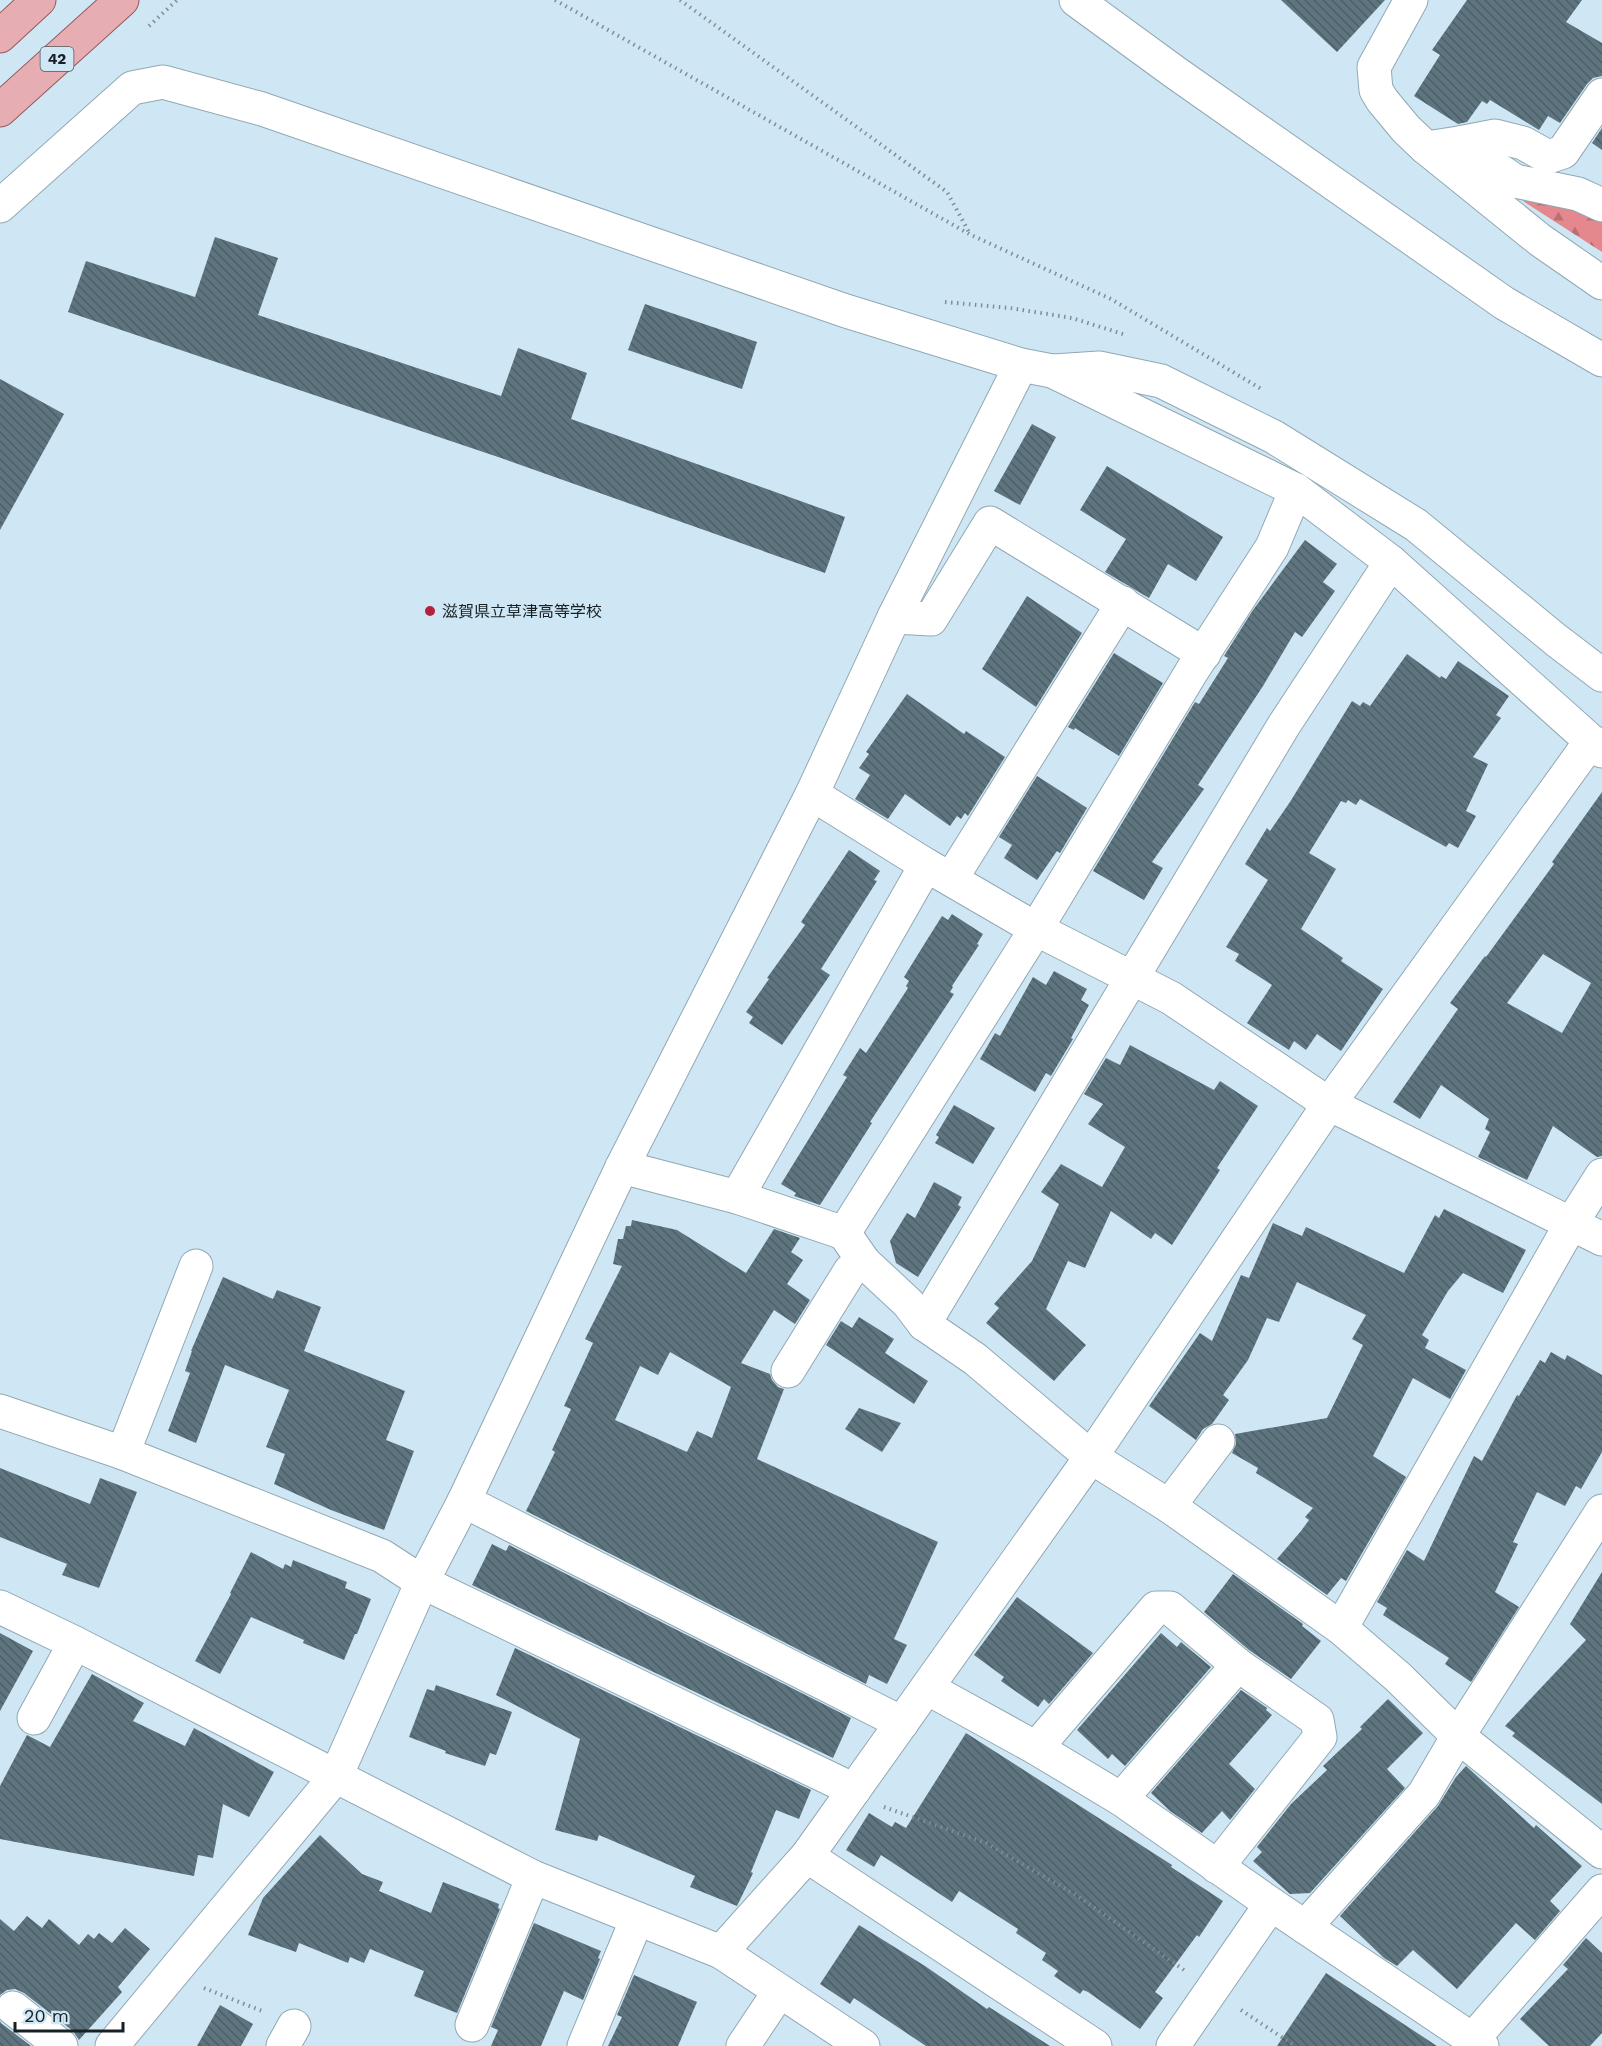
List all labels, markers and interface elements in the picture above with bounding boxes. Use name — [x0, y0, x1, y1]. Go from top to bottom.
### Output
road number: 42 — [40, 47, 74, 71]
place label: 滋賀県立草津高等学校 — [442, 602, 602, 621]
marker: 滋賀県立草津高等学校 — [423, 604, 437, 618]
scale bar — [15, 1995, 123, 2033]
text: 20 m — [24, 2005, 69, 2026]

